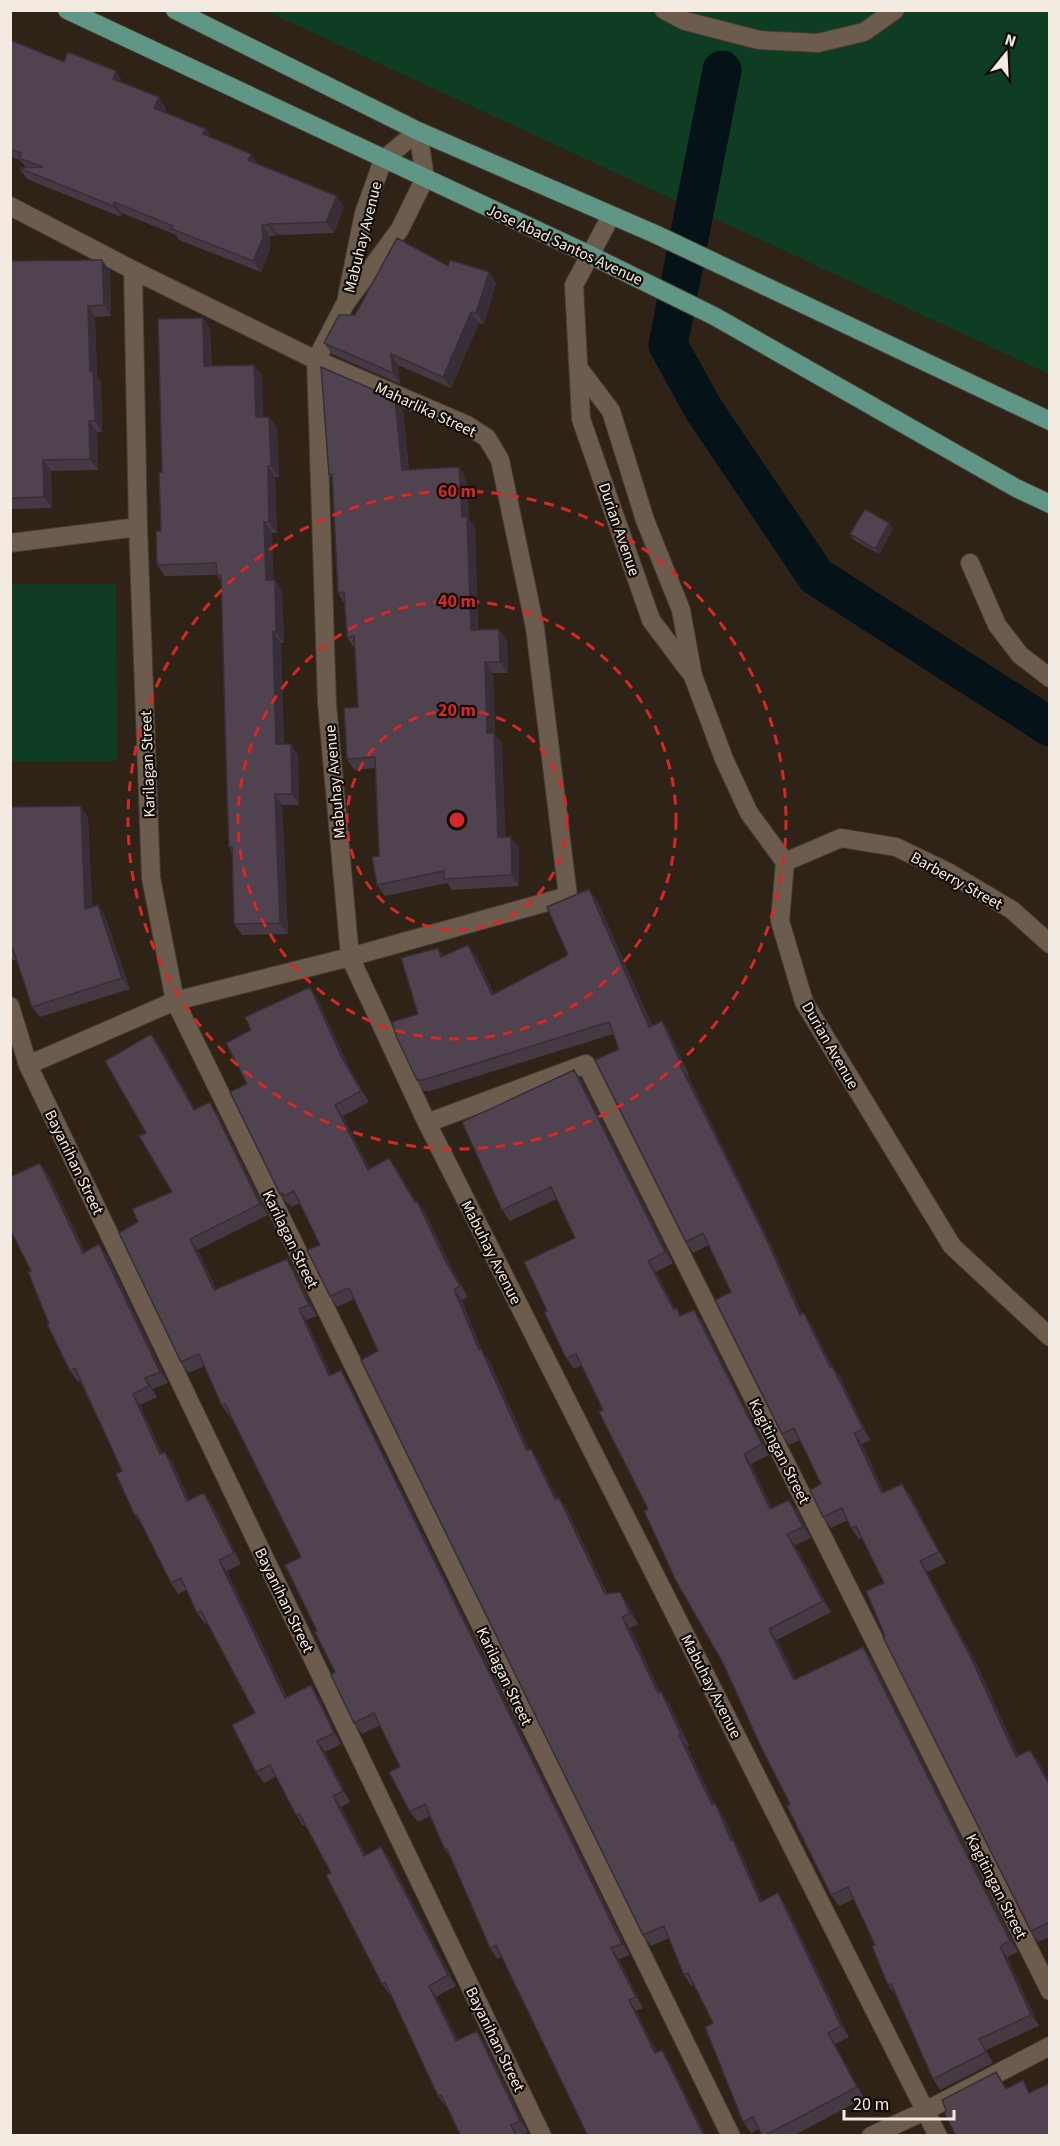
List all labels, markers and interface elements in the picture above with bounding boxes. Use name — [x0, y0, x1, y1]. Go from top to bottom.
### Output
north arrow — [976, 24, 1036, 84]
text: N — [1002, 29, 1019, 53]
street label: Mabuhay Avenue — [339, 179, 387, 295]
street label: Jose Abad Santos Avenue — [483, 199, 646, 291]
street label: Maharlika Street — [371, 377, 480, 443]
text: 60 m — [438, 479, 476, 504]
street label: Durian Avenue — [593, 480, 645, 579]
text: 40 m — [438, 589, 476, 614]
text: 20 m — [438, 698, 476, 723]
street label: Karilagan Street — [135, 710, 161, 818]
street label: Mabuhay Avenue — [319, 724, 351, 840]
centre of rings — [447, 810, 467, 830]
street label: Barberry Street — [907, 847, 1007, 916]
street label: Durian Avenue — [796, 998, 864, 1093]
street label: Bayanihan Street — [39, 1106, 109, 1219]
street label: Karilagan Street — [257, 1187, 324, 1293]
street label: Mabuhay Avenue — [455, 1197, 527, 1308]
street label: Kagitingan Street — [743, 1395, 815, 1508]
street label: Bayanihan Street — [249, 1544, 319, 1657]
street label: Karilagan Street — [471, 1624, 538, 1730]
street label: Mabuhay Avenue — [675, 1631, 747, 1742]
street label: Kagitingan Street — [960, 1830, 1032, 1943]
street label: Bayanihan Street — [460, 1983, 530, 2096]
scale bar — [844, 2083, 954, 2121]
text: 20 m — [853, 2092, 889, 2117]

